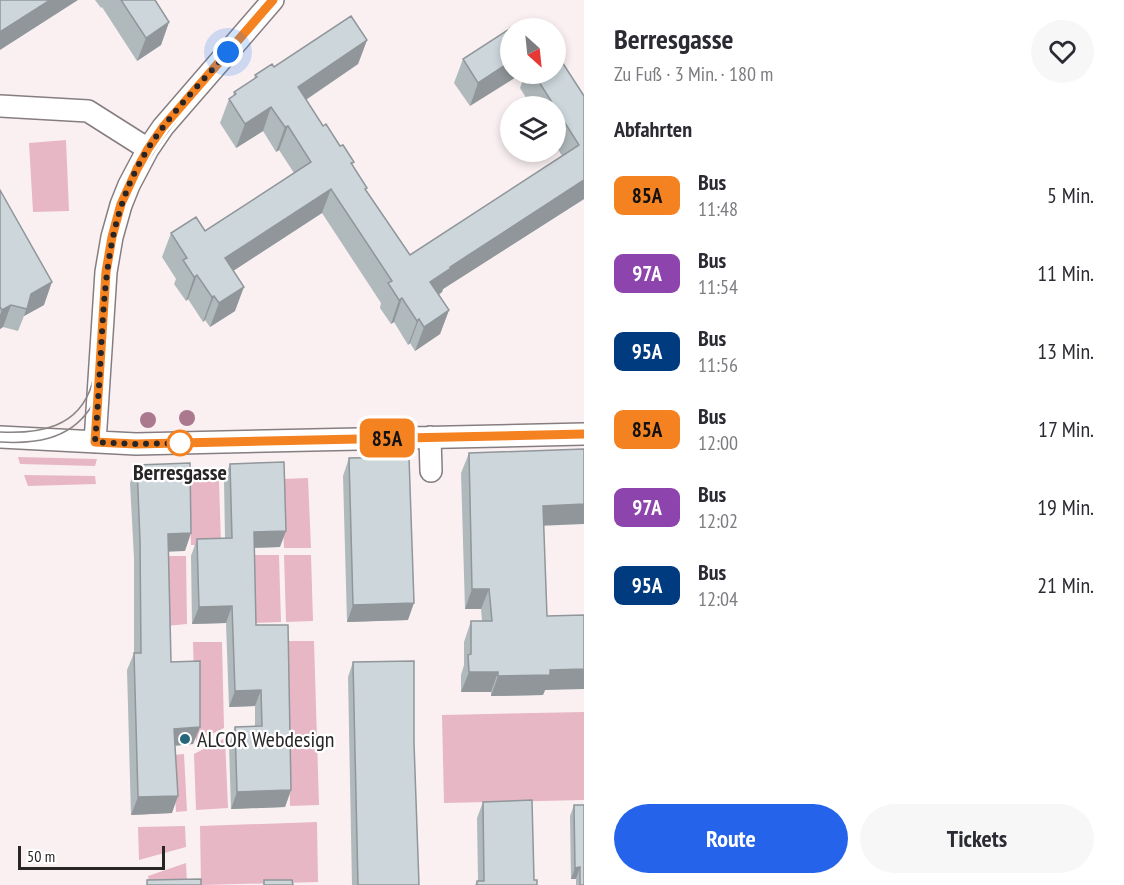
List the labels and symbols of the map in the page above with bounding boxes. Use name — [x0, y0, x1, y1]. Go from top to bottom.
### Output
north arrow — [500, 18, 566, 84]
your location — [213, 37, 243, 67]
line badge: 85A — [352, 418, 422, 458]
marker: Berresgasse — [167, 430, 193, 456]
place label: Berresgasse — [133, 458, 227, 486]
place label: ALCOR Webdesign — [197, 725, 334, 753]
marker: ALCOR Webdesign — [178, 732, 192, 746]
scale bar — [18, 843, 165, 870]

